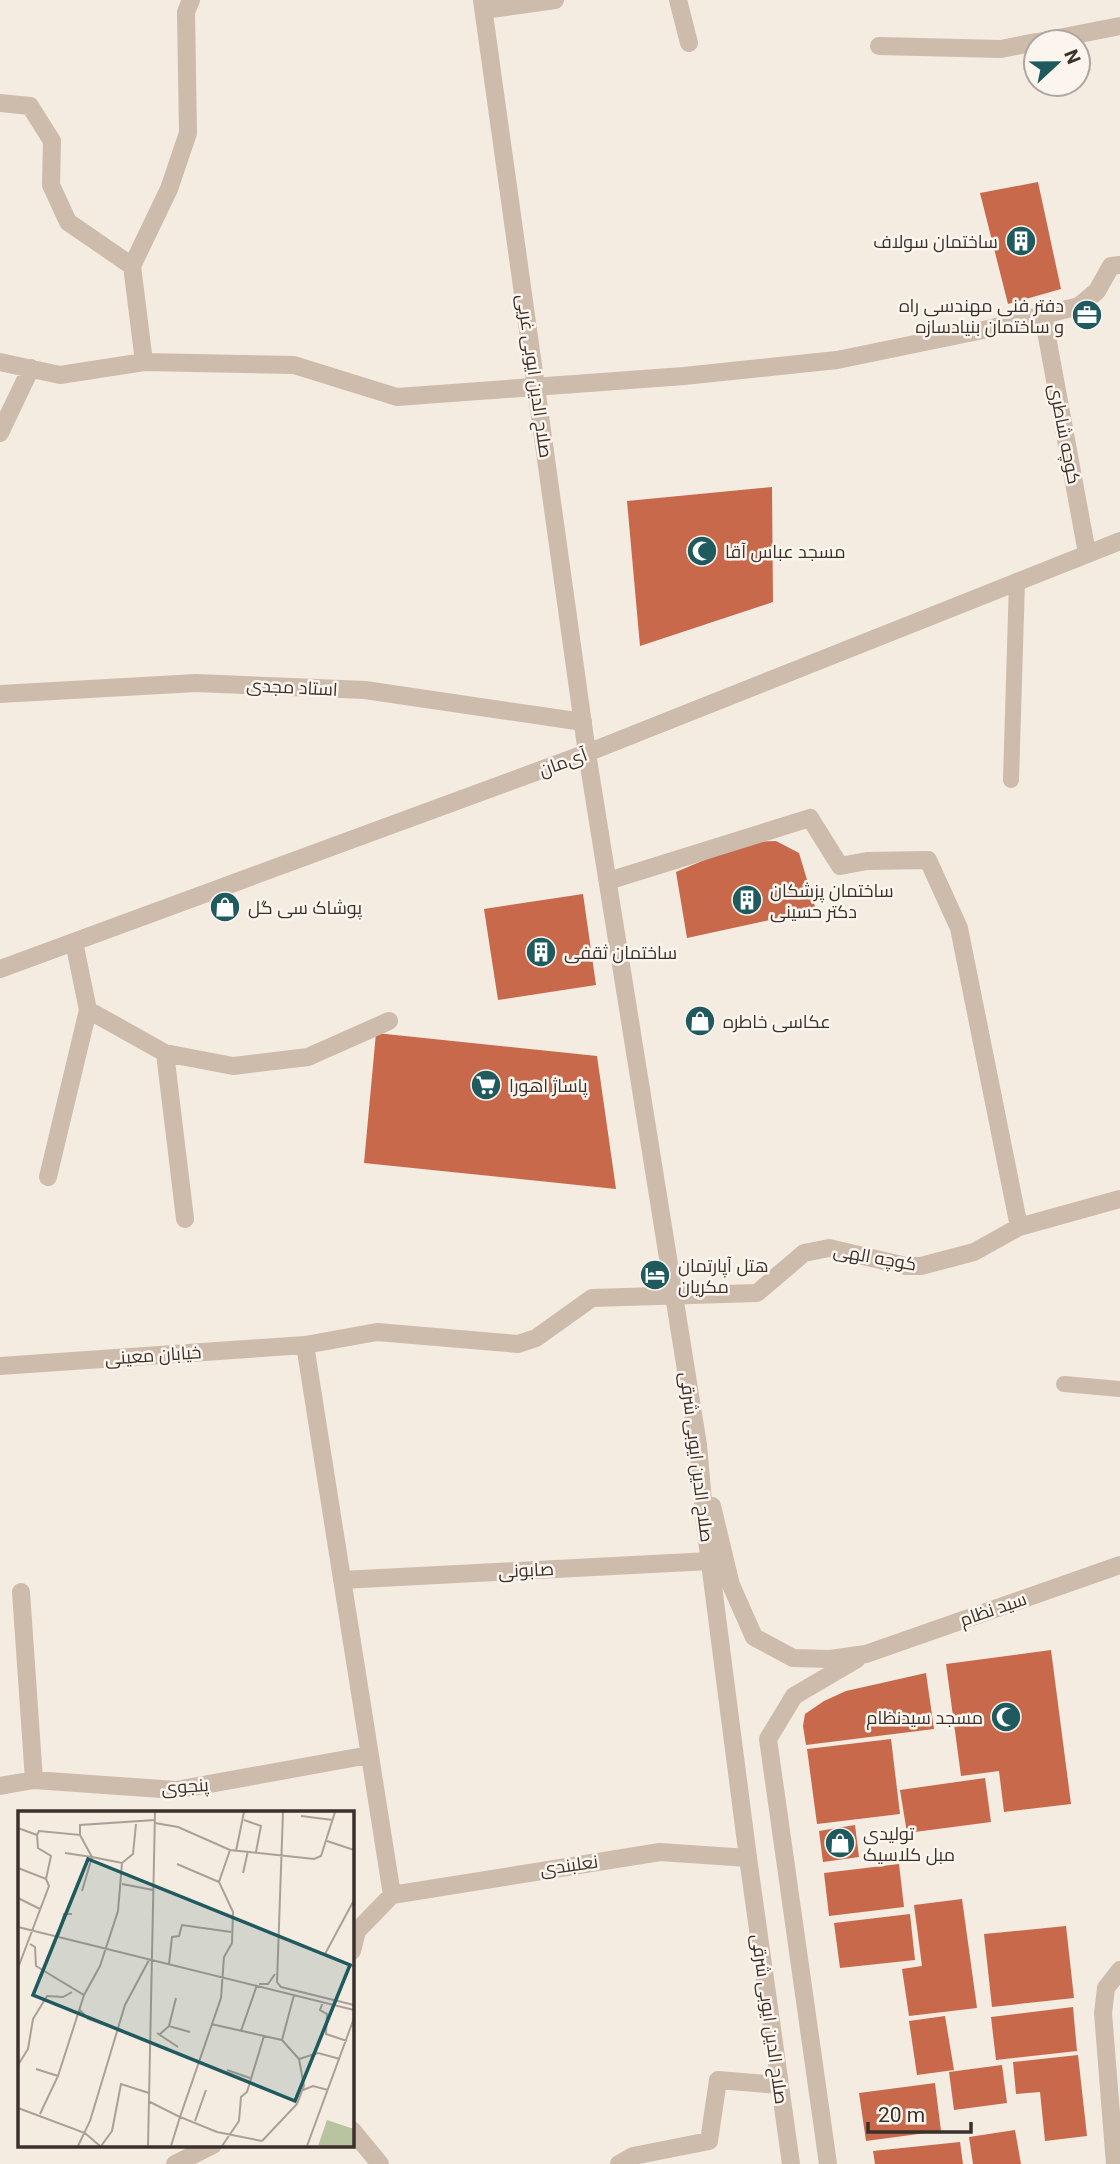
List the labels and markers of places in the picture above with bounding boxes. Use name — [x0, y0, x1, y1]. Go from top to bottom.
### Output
building icon: ساختمان سولاف — [1004, 224, 1038, 258]
place label: ساختمان سولاف — [873, 231, 998, 253]
place label: دفتر فنی مهندسی راه و ساختمان بنیادسازه — [899, 295, 1064, 338]
office icon: دفتر فنی مهندسی راه و ساختمان بنیادسازه — [1070, 298, 1104, 332]
mosque icon: مسجد عباس آقا — [685, 534, 719, 568]
place label: مسجد عباس آقا — [725, 541, 846, 563]
place label: ساختمان پزشکان دکتر حسینی — [770, 880, 894, 923]
building icon: ساختمان پزشکان دکتر حسینی — [730, 883, 764, 917]
shop icon: پوشاک سی گل — [208, 890, 242, 924]
place label: پوشاک سی گل — [248, 897, 362, 920]
building icon: ساختمان ثقفی — [524, 935, 558, 969]
place label: ساختمان ثقفی — [564, 942, 677, 964]
shop icon: عکاسی خاطره — [683, 1004, 717, 1038]
place label: عکاسی خاطره — [723, 1011, 831, 1033]
supermarket icon: پاساژ اهورا — [469, 1068, 503, 1102]
place label: پاساژ اهورا — [509, 1075, 588, 1098]
place label: هتل آپارتمان مکریان — [678, 1255, 769, 1298]
hotel icon: هتل آپارتمان مکریان — [638, 1258, 672, 1292]
mosque icon: مسجد سیدنظام — [989, 1700, 1023, 1734]
place label: مسجد سیدنظام — [866, 1707, 983, 1730]
place label: تولیدی مبل کلاسیک — [863, 1823, 955, 1866]
shop icon: تولیدی مبل کلاسیک — [823, 1826, 857, 1860]

